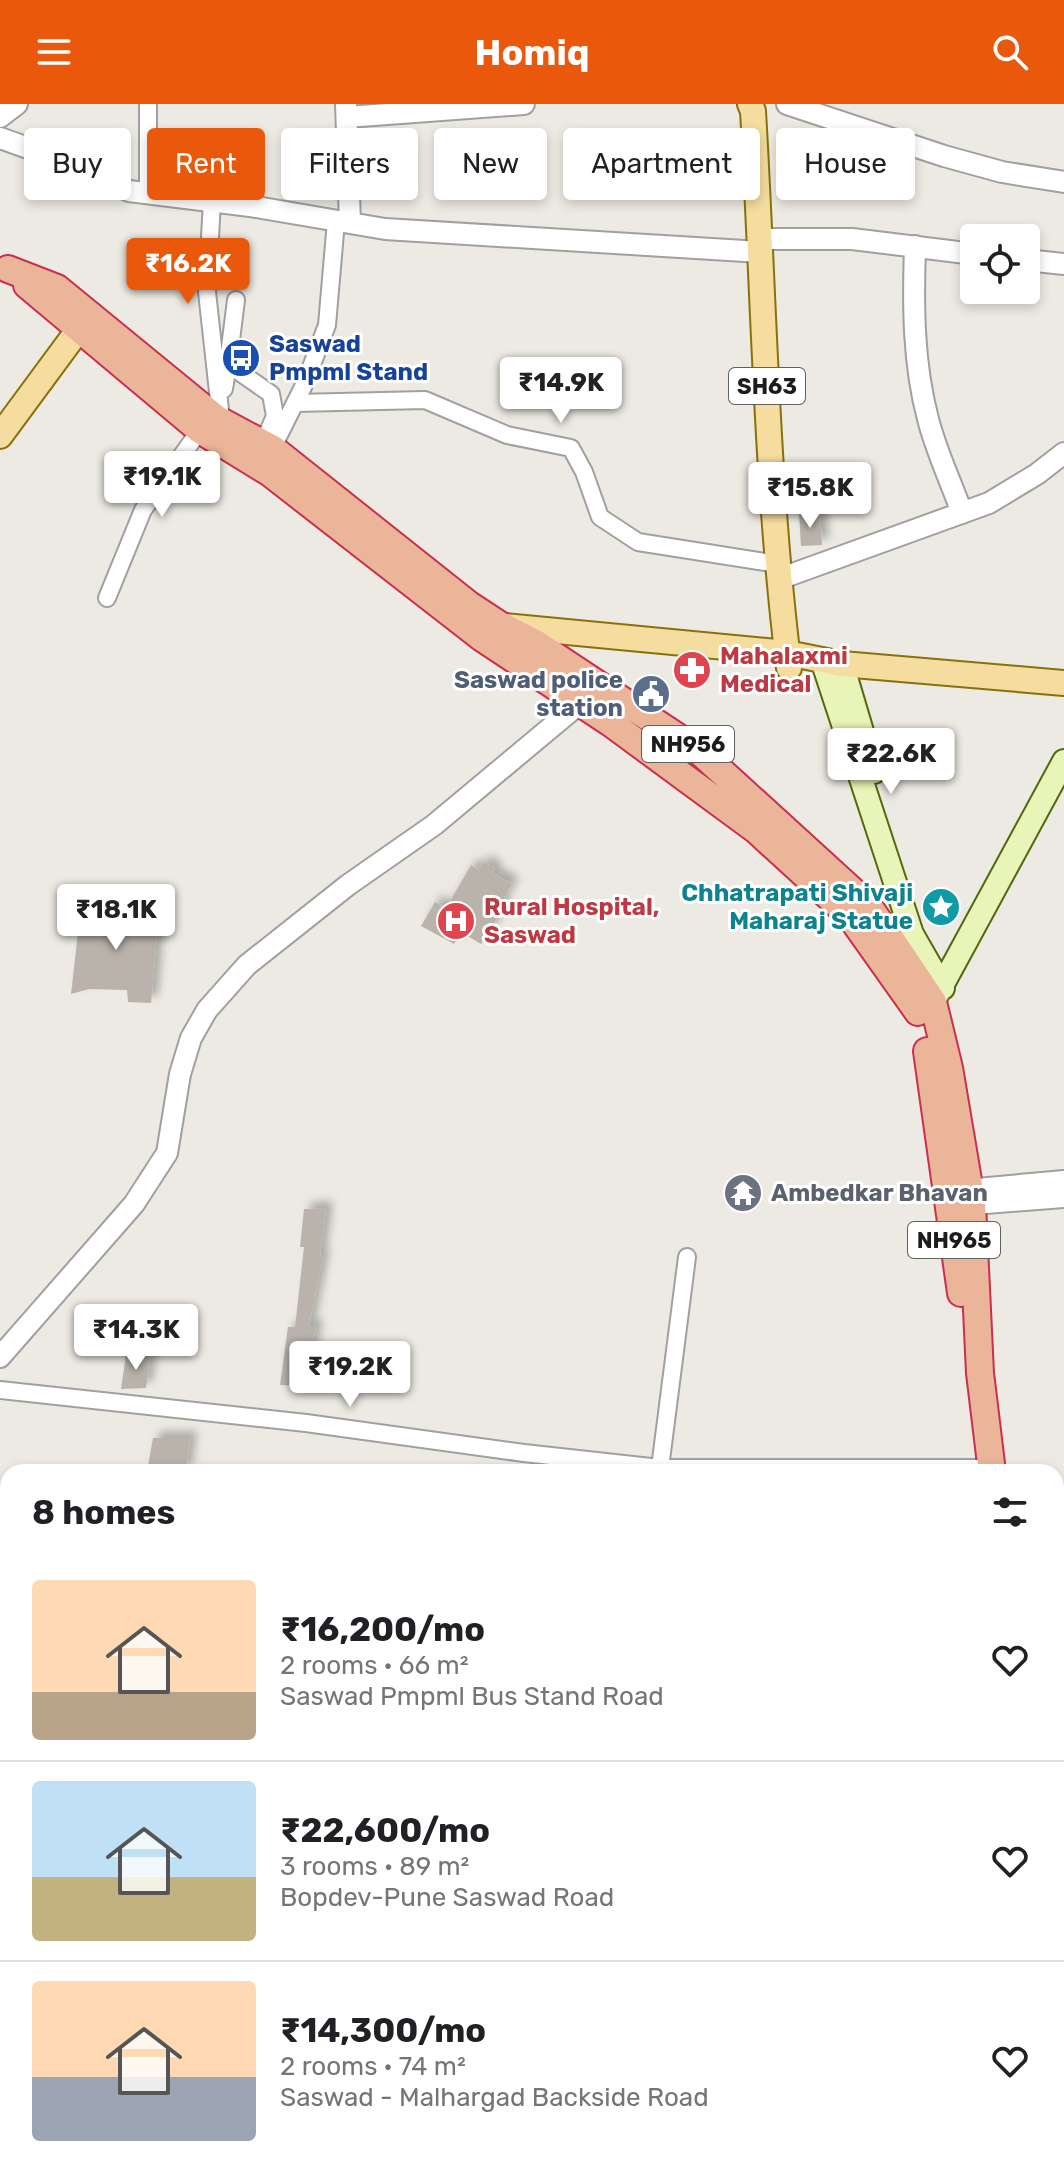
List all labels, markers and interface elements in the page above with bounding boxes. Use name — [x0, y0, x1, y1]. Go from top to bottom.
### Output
icon: menu — [32, 30, 76, 74]
icon: search — [988, 30, 1032, 74]
text: Homiq — [475, 31, 589, 74]
chip: Buy — [24, 128, 131, 200]
chip: Rent — [147, 128, 265, 200]
chip: Filters — [281, 128, 418, 200]
chip: New — [434, 128, 547, 200]
chip: Apartment — [563, 128, 760, 200]
chip: House — [776, 128, 915, 200]
map controls — [960, 224, 1040, 304]
button: locate — [960, 224, 1040, 304]
pin: ₹16.2K — [123, 238, 253, 306]
text: ₹16.2K — [145, 248, 231, 279]
place label: Saswad Pmpml Stand — [269, 330, 428, 386]
bus stop icon: Saswad Pmpml Stand — [220, 337, 262, 379]
pin: ₹14.9K — [496, 357, 626, 425]
text: ₹14.9K — [518, 367, 604, 398]
road number: SH63 — [729, 368, 805, 404]
pin: ₹19.1K — [97, 451, 227, 519]
text: ₹19.1K — [122, 461, 202, 492]
pin: ₹15.8K — [745, 462, 875, 530]
text: ₹15.8K — [766, 472, 854, 503]
place label: Mahalaxmi Medical — [720, 642, 848, 698]
pharmacy icon: Mahalaxmi Medical — [671, 649, 713, 691]
place label: Saswad police station — [454, 666, 623, 722]
public building icon: Saswad police station — [630, 673, 672, 715]
road number: NH956 — [642, 726, 734, 762]
pin: ₹22.6K — [826, 728, 956, 796]
text: ₹22.6K — [846, 738, 936, 769]
place label: Chhatrapati Shivaji Maharaj Statue — [681, 879, 913, 935]
pin: ₹18.1K — [51, 884, 181, 952]
place icon: Chhatrapati Shivaji Maharaj Statue — [920, 886, 962, 928]
place label: Rural Hospital, Saswad — [484, 893, 660, 949]
text: ₹18.1K — [75, 894, 157, 925]
hospital icon: Rural Hospital, Saswad — [435, 900, 477, 942]
temple icon: Ambedkar Bhavan — [722, 1172, 764, 1214]
place label: Ambedkar Bhavan — [771, 1179, 988, 1207]
road number: NH965 — [908, 1222, 1000, 1258]
pin: ₹14.3K — [71, 1304, 201, 1372]
text: ₹14.3K — [92, 1314, 180, 1345]
pin: ₹19.2K — [285, 1341, 415, 1409]
text: ₹19.2K — [307, 1351, 393, 1382]
icon: filters — [988, 1490, 1032, 1534]
text: 8 homes — [32, 1492, 175, 1533]
text: ₹16,200/mo — [280, 1609, 485, 1650]
icon: home — [96, 1612, 192, 1708]
icon: heart — [988, 1638, 1032, 1682]
text: 2 rooms · 66 m² — [280, 1650, 469, 1681]
text: Saswad Pmpml Bus Stand Road — [280, 1681, 664, 1712]
text: ₹22,600/mo — [280, 1810, 490, 1851]
icon: home — [96, 1813, 192, 1909]
icon: heart — [988, 1839, 1032, 1883]
text: 3 rooms · 89 m² — [280, 1851, 469, 1882]
text: Bopdev-Pune Saswad Road — [280, 1882, 614, 1913]
text: ₹14,300/mo — [280, 2010, 486, 2051]
icon: home — [96, 2013, 192, 2109]
icon: heart — [988, 2039, 1032, 2083]
text: 2 rooms · 74 m² — [280, 2051, 466, 2082]
text: Saswad - Malhargad Backside Road — [280, 2082, 709, 2113]

